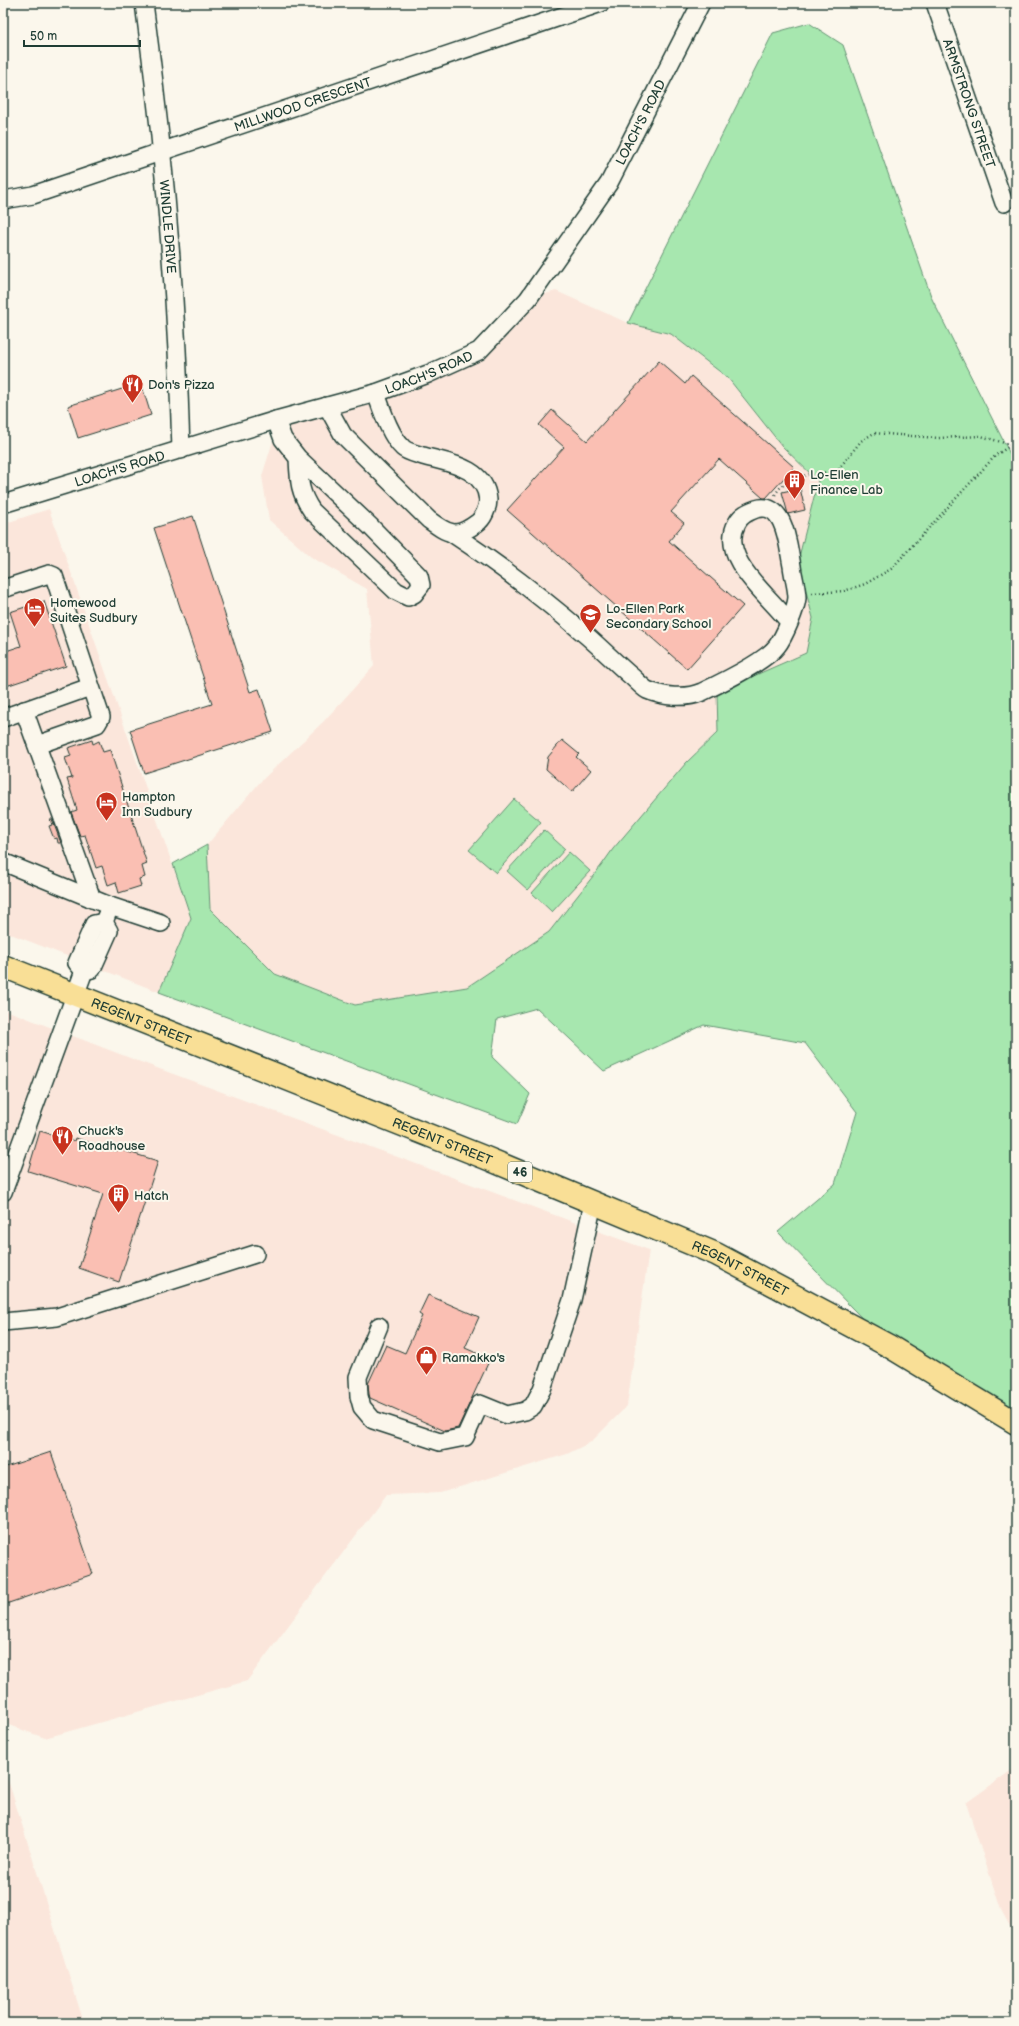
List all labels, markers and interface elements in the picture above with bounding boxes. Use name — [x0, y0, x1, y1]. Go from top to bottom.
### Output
scale bar — [24, 22, 140, 48]
text: 50 m — [30, 29, 57, 44]
street label: ARMSTRONG STREET — [939, 37, 998, 170]
street label: MILLWOOD CRESCENT — [232, 74, 374, 135]
street label: LOACH'S ROAD — [613, 77, 669, 168]
street label: WINDLE DRIVE — [155, 179, 179, 275]
street label: LOACH'S ROAD — [383, 348, 476, 398]
restaurant icon: Don's Pizza — [119, 371, 145, 404]
place label: Don's Pizza — [148, 377, 215, 393]
street label: LOACH'S ROAD — [73, 448, 167, 490]
place label: Lo-Ellen Finance Lab — [810, 467, 883, 498]
building icon: Lo-Ellen Finance Lab — [781, 468, 807, 501]
place label: Homewood Suites Sudbury — [50, 595, 137, 626]
hotel icon: Homewood Suites Sudbury — [21, 596, 47, 629]
place label: Lo-Ellen Park Secondary School — [606, 601, 711, 632]
school or university icon: Lo-Ellen Park Secondary School — [577, 602, 603, 635]
place label: Hampton Inn Sudbury — [122, 789, 192, 820]
hotel icon: Hampton Inn Sudbury — [94, 790, 120, 823]
street label: REGENT STREET — [89, 995, 194, 1049]
street label: REGENT STREET — [390, 1115, 495, 1169]
place label: Chuck's Roadhouse — [78, 1123, 146, 1154]
restaurant icon: Chuck's Roadhouse — [49, 1124, 75, 1157]
road number: 46 — [508, 1162, 532, 1182]
building icon: Hatch — [106, 1182, 132, 1215]
place label: Hatch — [134, 1188, 169, 1204]
street label: REGENT STREET — [689, 1238, 791, 1300]
shop icon: Ramakko's — [414, 1344, 440, 1377]
place label: Ramakko's — [442, 1350, 505, 1366]

